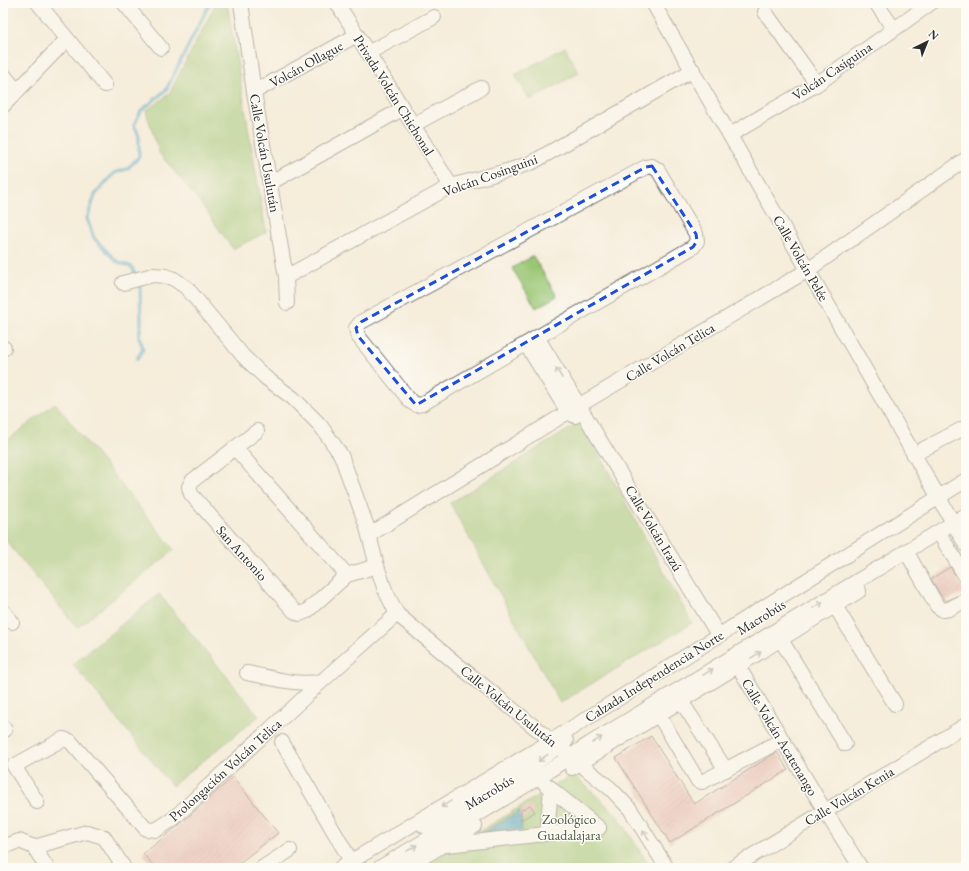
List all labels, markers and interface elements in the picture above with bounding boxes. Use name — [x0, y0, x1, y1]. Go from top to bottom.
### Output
north arrow — [907, 22, 947, 62]
text: N — [926, 27, 942, 43]
street label: Privada Volcán Chichonal — [350, 31, 439, 159]
street label: Volcán Ollague — [266, 36, 346, 92]
street label: Volcán Casiguina — [789, 37, 876, 104]
street label: Calle Volcán Usulután — [246, 92, 284, 214]
street label: Volcán Cosinguini — [440, 149, 540, 200]
street label: Calle Volcán Pelée — [769, 212, 833, 305]
street label: Calle Volcán Telica — [622, 318, 718, 386]
one-way arrow — [555, 367, 563, 379]
street label: Calle Volcán Irazú — [621, 482, 687, 575]
street label: San Antonio — [212, 522, 272, 585]
street label: Macrobús — [733, 595, 789, 639]
one-way arrow — [812, 600, 824, 608]
street label: Calzada Independencia Norte — [581, 626, 727, 726]
one-way arrow — [750, 650, 762, 658]
street label: Calle Volcán Usulután — [457, 661, 562, 751]
one-way arrow — [702, 668, 713, 677]
street label: Calle Volcán Acatenango — [738, 675, 822, 799]
street label: Prolongación Volcán Telica — [165, 714, 285, 825]
one-way arrow — [591, 736, 602, 744]
one-way arrow — [537, 754, 548, 762]
street label: Calle Volcán Kenia — [801, 762, 897, 830]
street label: Macrobús — [461, 770, 517, 814]
one-way arrow — [440, 801, 452, 809]
park label: Zoológico Guadalajara — [537, 810, 601, 844]
one-way arrow — [642, 829, 650, 841]
one-way arrow — [406, 844, 417, 852]

